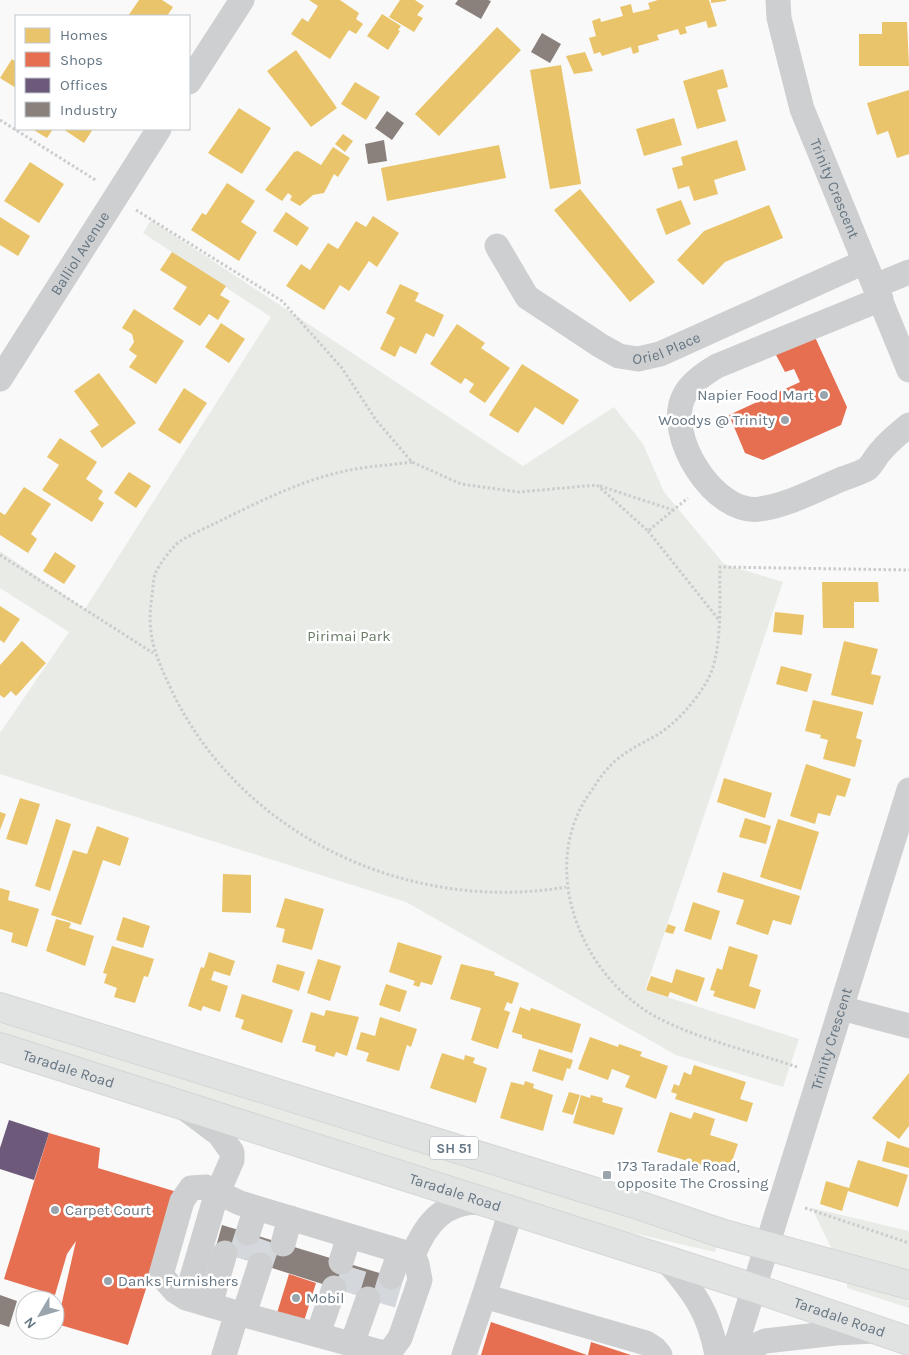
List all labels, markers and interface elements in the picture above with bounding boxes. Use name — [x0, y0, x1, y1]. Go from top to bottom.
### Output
legend — [15, 15, 190, 130]
text: Homes — [60, 26, 108, 44]
text: Shops — [60, 51, 103, 69]
text: Offices — [60, 76, 108, 94]
text: Industry — [60, 101, 117, 119]
street label: Trinity Crescent — [806, 136, 863, 242]
street label: Balliol Avenue — [47, 208, 113, 299]
street label: Oriel Place — [631, 328, 703, 369]
place label: Napier Food Mart — [697, 386, 814, 404]
marker: Napier Food Mart — [818, 389, 830, 401]
place label: Woodys @ Trinity — [658, 411, 775, 429]
marker: Woodys @ Trinity — [779, 414, 791, 426]
park label: Pirimai Park — [307, 627, 391, 645]
street label: Trinity Crescent — [807, 985, 856, 1092]
street label: Taradale Road — [20, 1046, 117, 1092]
road number: SH 51 — [430, 1136, 478, 1160]
place label: 173 Taradale Road, opposite The Crossing — [617, 1157, 769, 1192]
street label: Taradale Road — [407, 1169, 503, 1216]
marker: 173 Taradale Road, opposite The Crossing — [601, 1169, 613, 1181]
place label: Carpet Court — [65, 1201, 151, 1219]
marker: Carpet Court — [49, 1204, 61, 1216]
place label: Danks Furnishers — [118, 1272, 239, 1290]
marker: Danks Furnishers — [102, 1275, 114, 1287]
place label: Mobil — [306, 1289, 344, 1307]
north arrow — [15, 1290, 65, 1340]
marker: Mobil — [290, 1292, 302, 1304]
street label: Taradale Road — [792, 1293, 888, 1341]
text: N — [20, 1314, 40, 1332]

